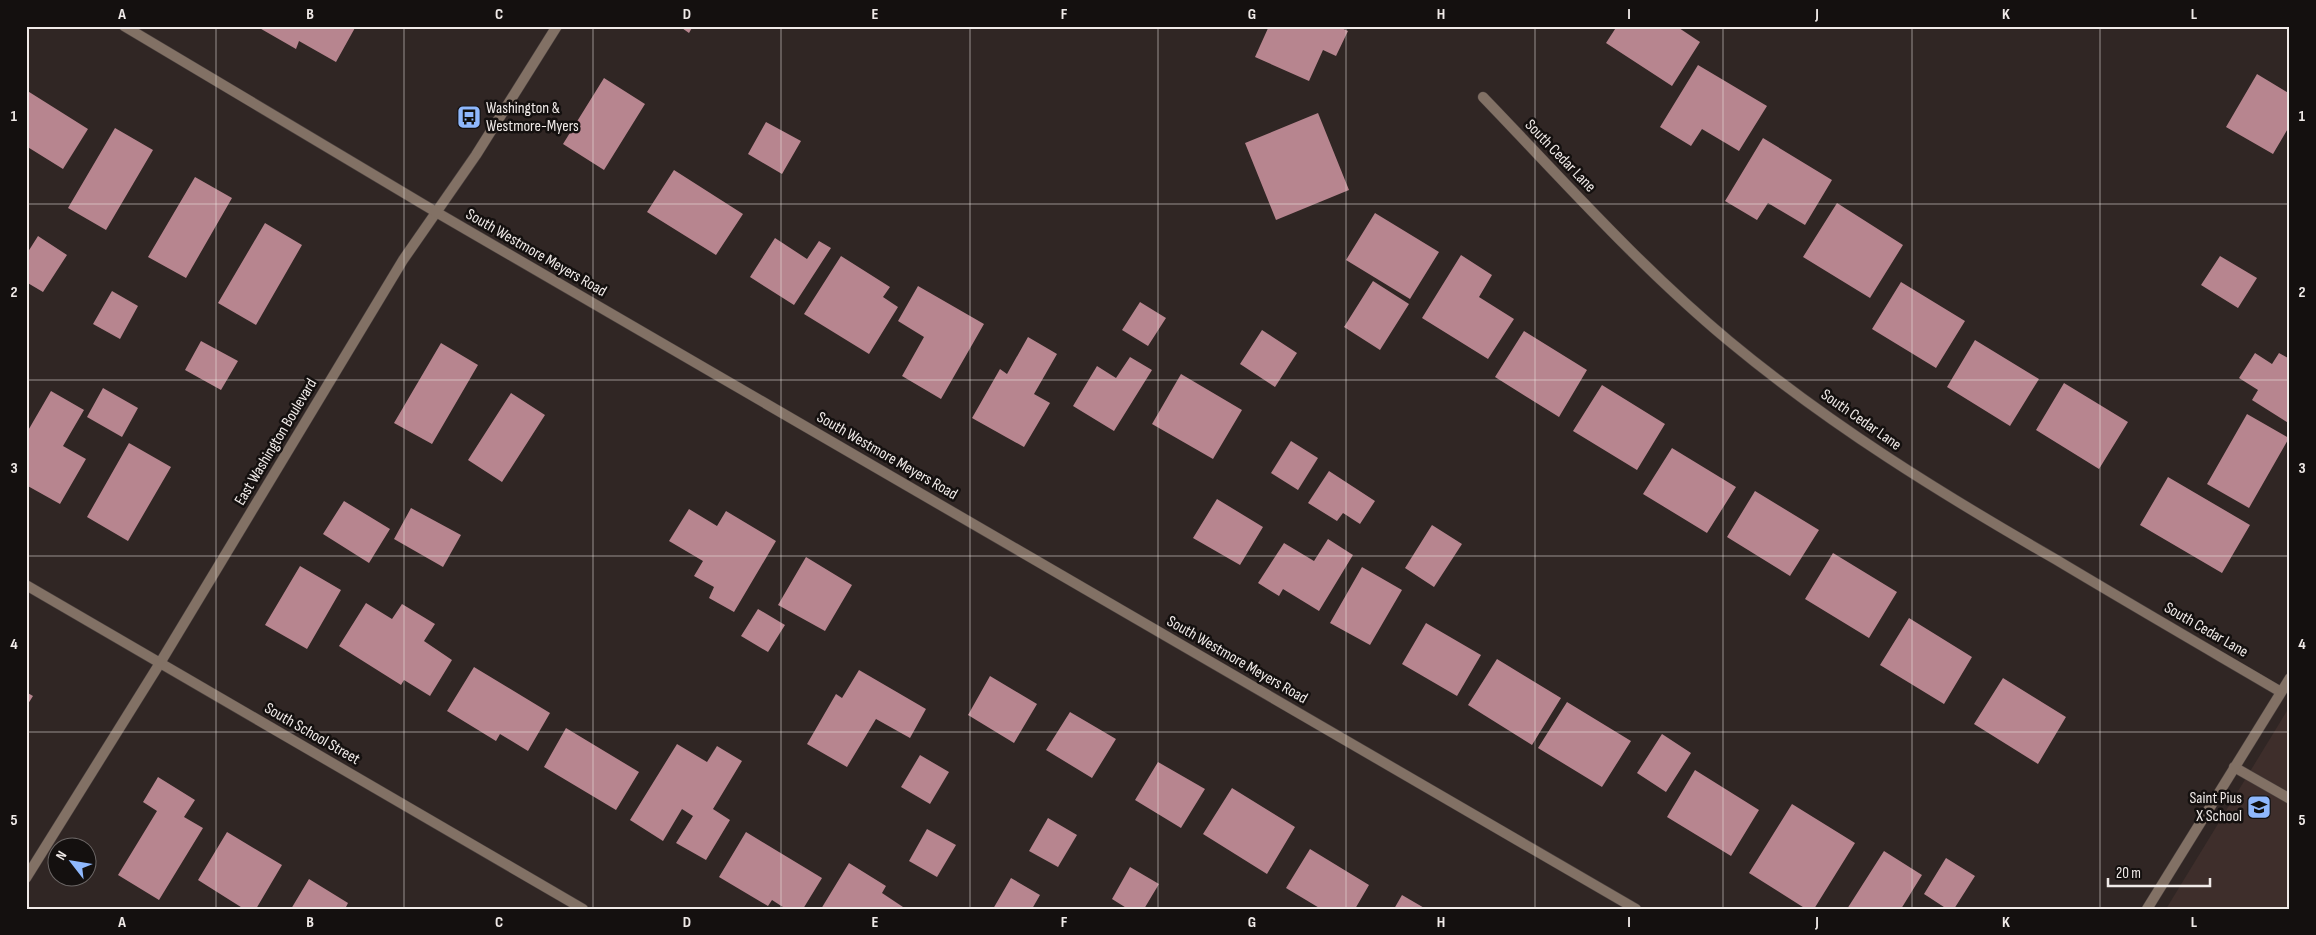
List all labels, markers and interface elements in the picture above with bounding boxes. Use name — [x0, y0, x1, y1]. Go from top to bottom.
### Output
text: A — [117, 5, 126, 24]
text: B — [306, 5, 314, 24]
text: C — [495, 5, 503, 24]
text: D — [683, 5, 691, 24]
text: E — [872, 5, 879, 24]
text: F — [1061, 5, 1068, 24]
text: G — [1248, 5, 1256, 24]
text: H — [1437, 5, 1445, 24]
text: I — [1627, 5, 1631, 24]
text: J — [1814, 5, 1819, 24]
text: K — [2002, 5, 2010, 24]
text: L — [2191, 5, 2198, 24]
place label: Washington & Westmore-Myers — [486, 99, 579, 136]
bus stop icon: Washington & Westmore-Myers — [456, 104, 482, 130]
text: 1 — [11, 107, 18, 126]
text: 1 — [2299, 107, 2306, 126]
street label: South Cedar Lane — [1521, 116, 1599, 196]
street label: South Westmore Meyers Road — [462, 205, 610, 301]
text: 2 — [10, 283, 18, 302]
text: 2 — [2298, 283, 2306, 302]
street label: East Washington Boulevard — [231, 375, 321, 509]
street label: South Cedar Lane — [1817, 385, 1905, 455]
street label: South Westmore Meyers Road — [813, 408, 961, 504]
text: 3 — [10, 459, 18, 478]
text: 3 — [2298, 459, 2306, 478]
street label: South Cedar Lane — [2161, 598, 2251, 662]
street label: South Westmore Meyers Road — [1163, 612, 1311, 708]
text: 4 — [10, 635, 18, 654]
text: 4 — [2298, 635, 2306, 654]
street label: South School Street — [261, 699, 363, 769]
place label: Saint Pius X School — [2189, 789, 2242, 826]
school or university icon: Saint Pius X School — [2246, 794, 2272, 820]
text: 5 — [10, 811, 18, 830]
text: 5 — [2298, 811, 2306, 830]
north arrow — [48, 838, 98, 888]
text: N — [52, 848, 70, 863]
scale bar — [2108, 855, 2211, 887]
text: 20 m — [2116, 864, 2141, 883]
text: A — [117, 913, 126, 932]
text: B — [306, 913, 314, 932]
text: C — [495, 913, 503, 932]
text: D — [683, 913, 691, 932]
text: E — [872, 913, 879, 932]
text: F — [1061, 913, 1068, 932]
text: G — [1248, 913, 1256, 932]
text: H — [1437, 913, 1445, 932]
text: I — [1627, 913, 1631, 932]
text: J — [1814, 913, 1819, 932]
text: K — [2002, 913, 2010, 932]
text: L — [2191, 913, 2198, 932]

